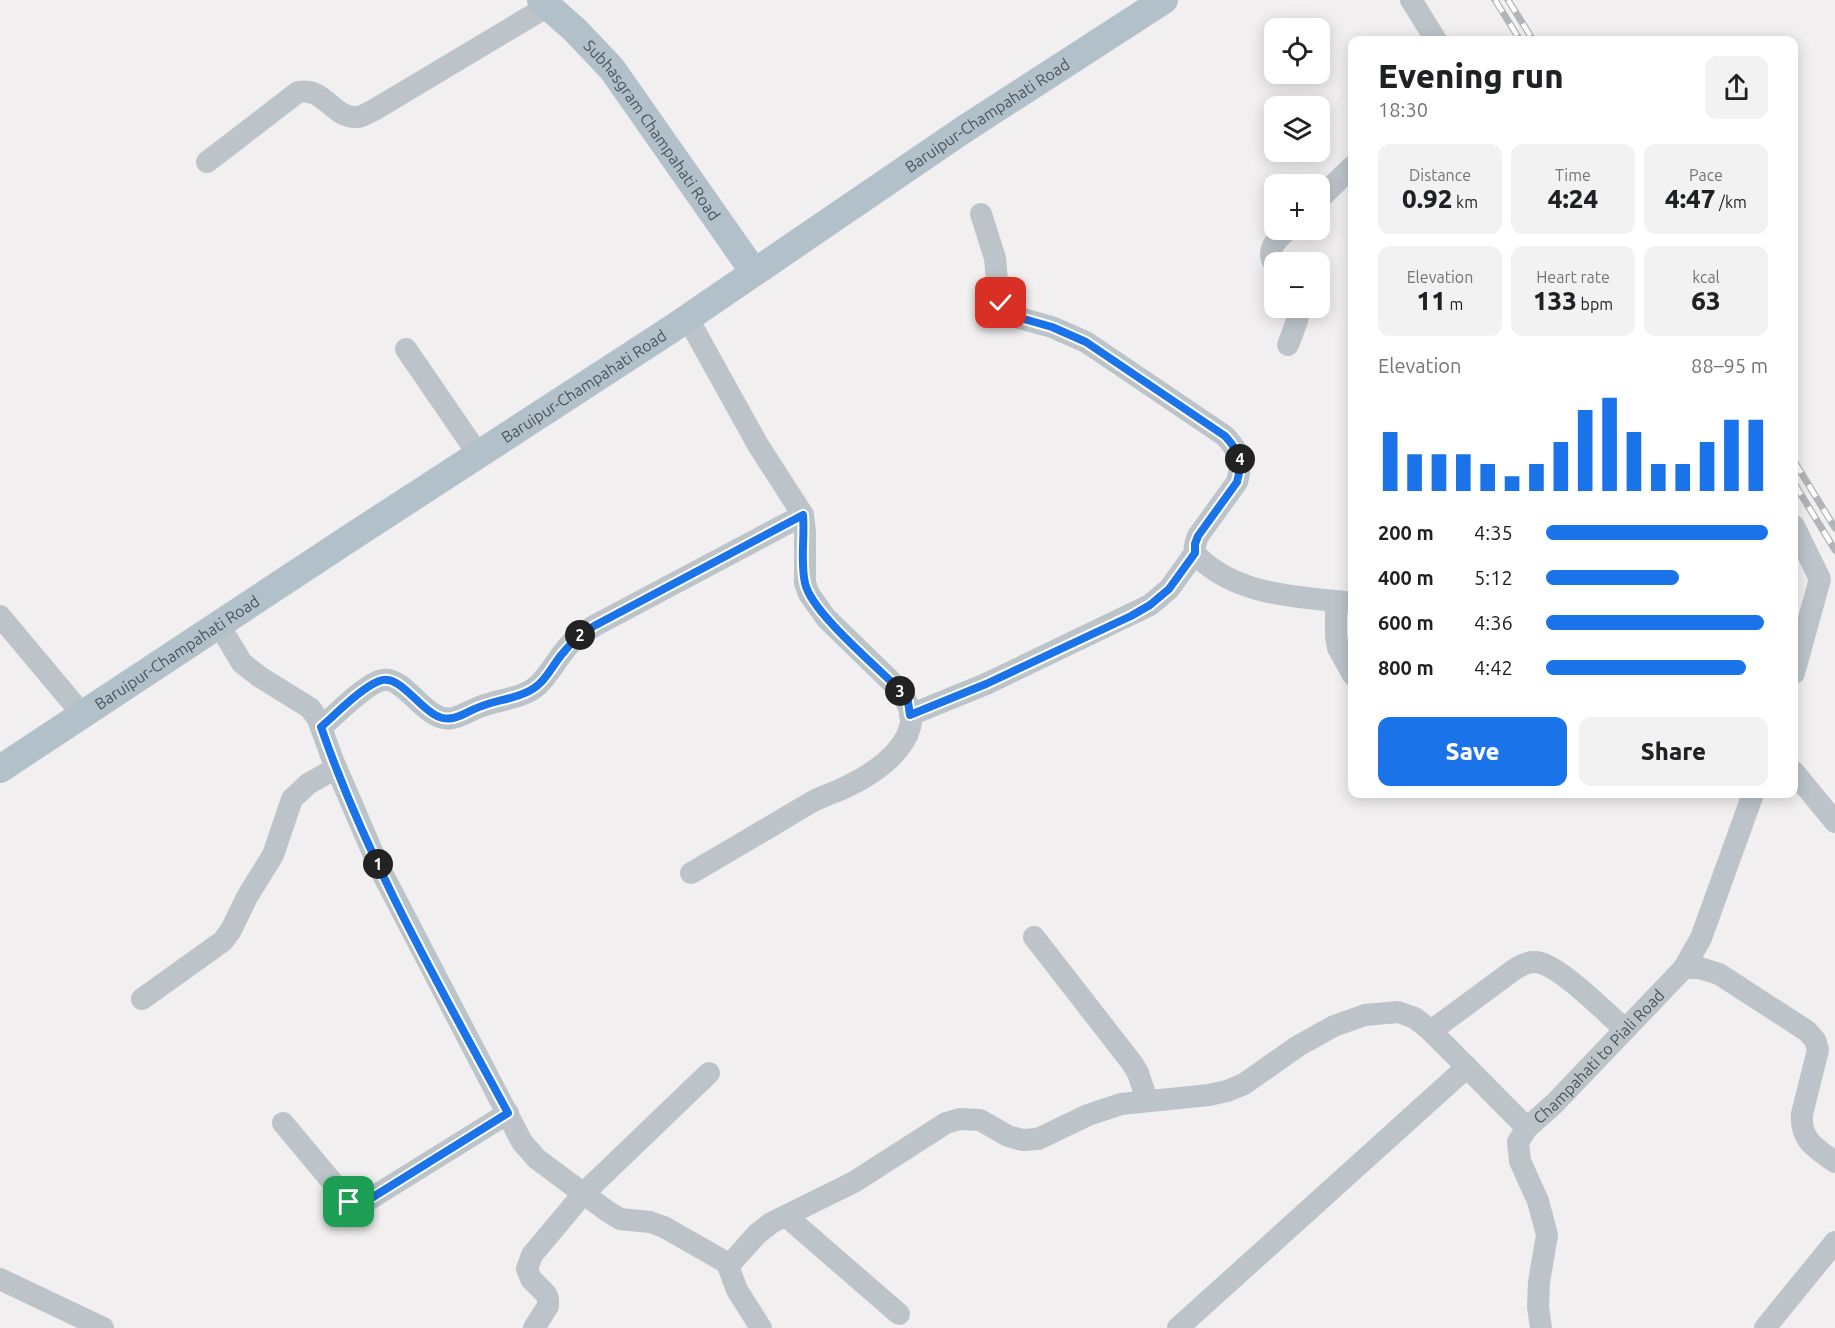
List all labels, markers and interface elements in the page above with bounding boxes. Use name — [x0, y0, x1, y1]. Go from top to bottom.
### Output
map controls — [1264, 18, 1330, 318]
button: locate — [1264, 18, 1330, 84]
street label: Subhasgram Champahati Road — [580, 36, 724, 224]
street label: Baruipur-Champahati Road — [901, 55, 1073, 176]
button: share — [1705, 56, 1768, 119]
text: Evening run — [1378, 57, 1564, 94]
button: layers — [1264, 96, 1330, 162]
text: 18:30 — [1378, 98, 1428, 121]
text: Distance — [1409, 166, 1471, 184]
text: Time — [1555, 166, 1591, 184]
text: Pace — [1689, 166, 1723, 184]
button: + — [1264, 174, 1330, 240]
text: 0.92 — [1402, 184, 1452, 213]
text: 4:24 — [1548, 184, 1598, 213]
text: 4:47 — [1665, 184, 1715, 213]
text: km — [1452, 193, 1478, 211]
text: /km — [1715, 193, 1747, 211]
button: − — [1264, 252, 1330, 318]
text: Elevation — [1407, 268, 1473, 286]
text: Heart rate — [1536, 268, 1610, 286]
text: kcal — [1692, 268, 1720, 286]
pin — [975, 277, 1026, 328]
icon: check — [984, 286, 1017, 319]
text: 11 — [1417, 286, 1446, 315]
text: 133 — [1533, 286, 1577, 315]
text: 63 — [1691, 286, 1721, 315]
text: m — [1446, 295, 1463, 313]
text: bpm — [1577, 295, 1613, 313]
street label: Baruipur-Champahati Road — [498, 326, 670, 446]
text: Elevation — [1378, 354, 1461, 377]
text: 88–95 m — [1691, 354, 1768, 377]
pin: 4 — [1225, 444, 1255, 474]
text: 4 — [1235, 450, 1245, 468]
text: 200 m — [1378, 521, 1434, 544]
text: 4:35 — [1474, 521, 1513, 544]
text: 400 m — [1378, 566, 1434, 589]
text: 5:12 — [1474, 566, 1513, 589]
street label: Baruipur-Champahati Road — [91, 591, 263, 713]
text: 600 m — [1378, 611, 1434, 634]
text: 4:36 — [1474, 611, 1513, 634]
pin: 2 — [565, 620, 595, 650]
text: 2 — [575, 626, 585, 644]
text: 800 m — [1378, 656, 1434, 679]
text: 4:42 — [1474, 656, 1513, 679]
pin: 3 — [885, 676, 915, 706]
text: 3 — [895, 682, 905, 700]
button: Save — [1378, 717, 1567, 786]
button: Share — [1579, 717, 1768, 786]
pin: 1 — [363, 849, 393, 879]
text: 1 — [373, 855, 383, 873]
street label: Champahati to Piali Road — [1530, 986, 1668, 1127]
pin — [323, 1176, 374, 1227]
icon: arrive — [332, 1185, 365, 1218]

